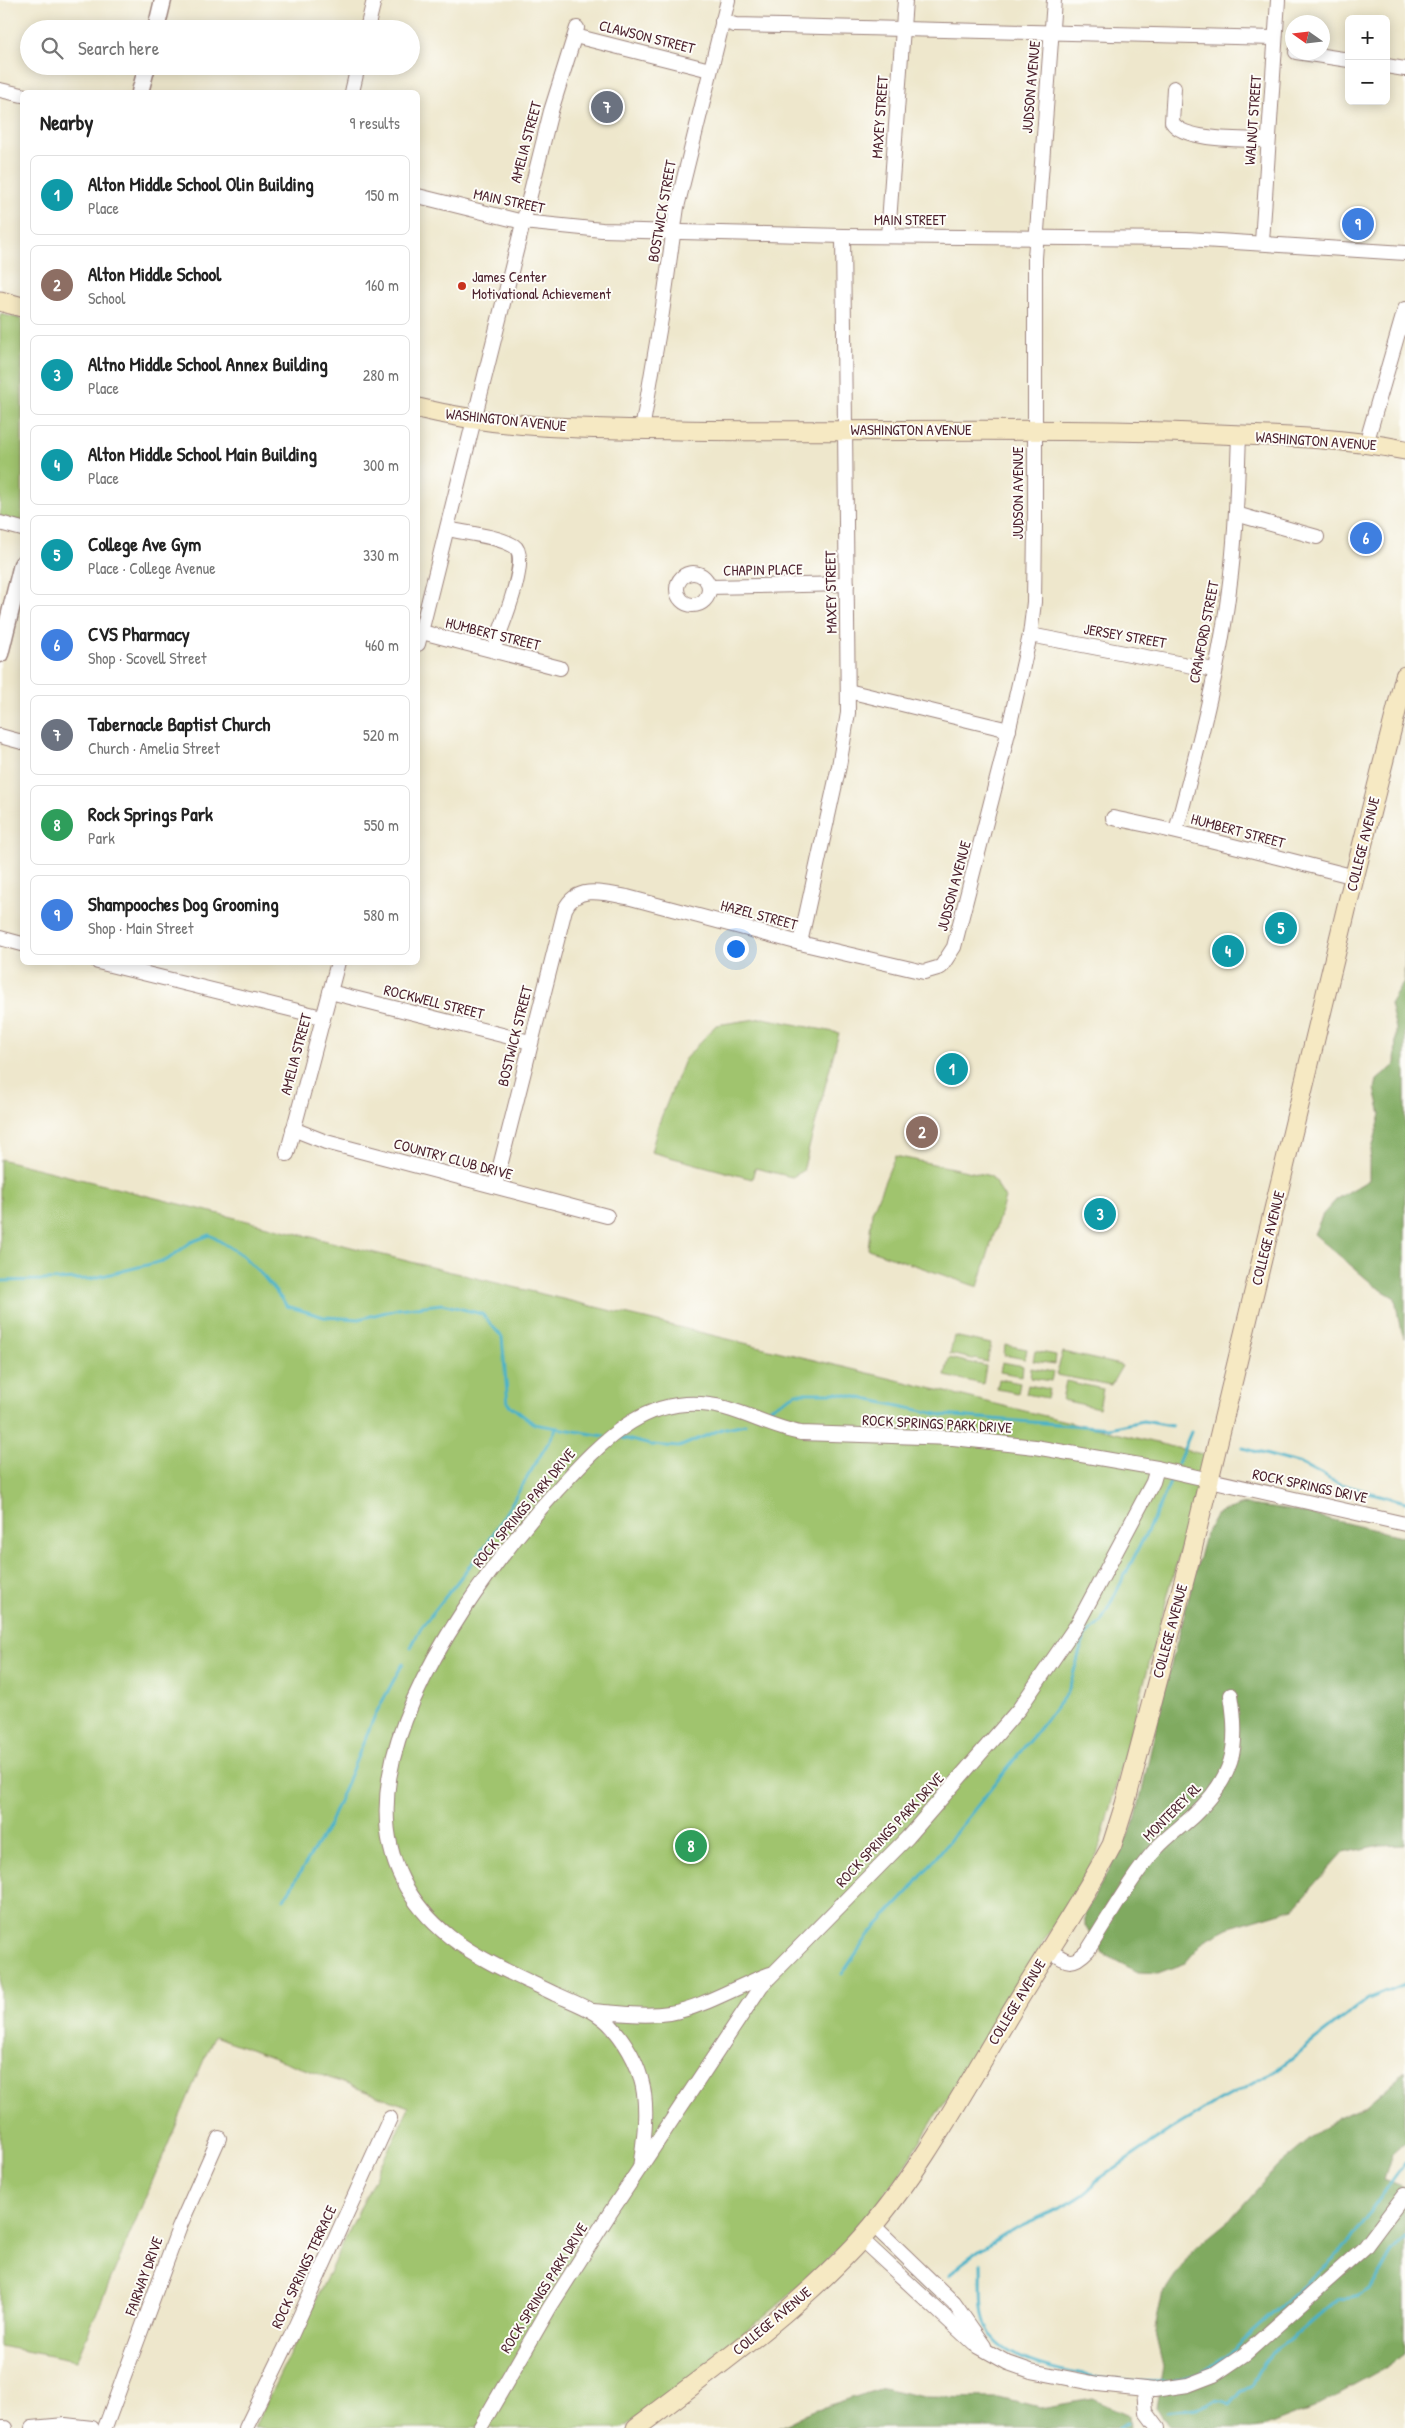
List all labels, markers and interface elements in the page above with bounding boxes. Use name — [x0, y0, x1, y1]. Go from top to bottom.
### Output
street label: CLAWSON STREET — [597, 14, 698, 59]
north arrow — [1285, 15, 1330, 60]
map controls — [1345, 15, 1390, 105]
button: + — [1345, 15, 1390, 60]
search box — [20, 20, 420, 75]
icon: search — [38, 34, 66, 62]
text: Search here — [78, 35, 159, 61]
street label: JUDSON AVENUE — [1016, 39, 1045, 134]
button: − — [1345, 60, 1390, 105]
street label: WALNUT STREET — [1239, 73, 1266, 166]
street label: MAXEY STREET — [866, 74, 893, 159]
pin: 7 — [591, 88, 623, 126]
street label: AMELIA STREET — [505, 98, 547, 185]
text: Nearby — [40, 108, 93, 137]
text: 9 results — [349, 112, 400, 134]
street label: BOSTWICK STREET — [642, 157, 681, 264]
text: Alton Middle School Olin Building — [88, 171, 314, 197]
street label: MAIN STREET — [472, 183, 548, 218]
text: 1 — [54, 184, 60, 206]
text: 150 m — [365, 184, 399, 206]
text: Place — [88, 197, 119, 219]
pin: 9 — [1342, 205, 1374, 243]
street label: MAIN STREET — [874, 209, 947, 230]
text: Alton Middle School — [88, 261, 221, 287]
place label: James Center Motivational Achievement — [472, 266, 612, 304]
text: 2 — [53, 274, 61, 296]
text: 160 m — [365, 274, 399, 296]
marker: James Center Motivational Achievement — [456, 280, 468, 292]
text: School — [88, 287, 125, 309]
text: Altno Middle School Annex Building — [88, 351, 328, 377]
text: 3 — [53, 364, 61, 386]
text: 280 m — [363, 364, 399, 386]
text: Place — [88, 377, 119, 399]
street label: WASHINGTON AVENUE — [445, 403, 568, 436]
street label: WASHINGTON AVENUE — [850, 419, 972, 440]
street label: WASHINGTON AVENUE — [1255, 426, 1378, 455]
text: Alton Middle School Main Building — [88, 441, 317, 467]
street label: JUDSON AVENUE — [1007, 446, 1028, 539]
text: 4 — [54, 454, 60, 476]
text: 300 m — [363, 454, 399, 476]
text: Place — [88, 467, 119, 489]
pin: 6 — [1350, 519, 1382, 557]
text: College Ave Gym — [88, 531, 201, 557]
text: 5 — [54, 544, 60, 566]
text: 330 m — [363, 544, 399, 566]
street label: MAXEY STREET — [819, 549, 842, 634]
text: Place · College Avenue — [88, 557, 216, 579]
street label: CHAPIN PLACE — [723, 558, 803, 581]
street label: CRAWFORD STREET — [1183, 578, 1224, 685]
street label: HUMBERT STREET — [444, 612, 544, 656]
street label: JERSEY STREET — [1082, 618, 1169, 653]
text: CVS Pharmacy — [88, 621, 190, 647]
text: 6 — [54, 634, 60, 656]
text: 460 m — [365, 634, 399, 656]
text: Shop · Scovell Street — [88, 647, 207, 669]
text: Tabernacle Baptist Church — [88, 711, 270, 737]
text: 7 — [53, 724, 61, 746]
text: 520 m — [363, 724, 399, 746]
text: Church · Amelia Street — [88, 737, 220, 759]
street label: COLLEGE AVENUE — [1341, 794, 1385, 893]
text: Rock Springs Park — [88, 801, 213, 827]
street label: HUMBERT STREET — [1189, 808, 1288, 853]
text: 8 — [54, 814, 60, 836]
text: 550 m — [364, 814, 399, 836]
text: Park — [88, 827, 115, 849]
street label: JUDSON AVENUE — [931, 838, 976, 933]
text: Shampooches Dog Grooming — [88, 891, 279, 917]
street label: HAZEL STREET — [718, 894, 801, 935]
text: 9 — [54, 904, 60, 926]
text: 580 m — [364, 904, 399, 926]
pin: 5 — [1265, 909, 1297, 947]
text: Shop · Main Street — [88, 917, 193, 939]
pin: 4 — [1212, 932, 1244, 970]
your location — [723, 936, 749, 962]
street label: ROCKWELL STREET — [382, 979, 487, 1024]
street label: BOSTWICK STREET — [492, 982, 537, 1088]
street label: AMELIA STREET — [275, 1010, 317, 1097]
pin: 1 — [936, 1050, 968, 1088]
pin: 2 — [906, 1113, 938, 1151]
street label: COUNTRY CLUB DRIVE — [391, 1133, 515, 1185]
street label: COLLEGE AVENUE — [1246, 1188, 1290, 1287]
pin: 3 — [1084, 1195, 1116, 1233]
street label: ROCK SPRINGS PARK DRIVE — [862, 1409, 1013, 1438]
street label: ROCK SPRINGS PARK DRIVE — [467, 1443, 580, 1572]
street label: ROCK SPRINGS DRIVE — [1251, 1463, 1370, 1508]
street label: COLLEGE AVENUE — [1147, 1581, 1192, 1680]
street label: ROCK SPRINGS PARK DRIVE — [831, 1767, 949, 1892]
street label: MONTEREY RL — [1138, 1777, 1206, 1846]
pin: 8 — [675, 1827, 707, 1865]
street label: COLLEGE AVENUE — [983, 1955, 1051, 2049]
street label: ROCK SPRINGS TERRACE — [266, 2201, 342, 2332]
street label: ROCK SPRINGS PARK DRIVE — [495, 2218, 592, 2357]
street label: FAIRWAY DRIVE — [119, 2233, 168, 2319]
street label: COLLEGE AVENUE — [728, 2281, 816, 2360]

